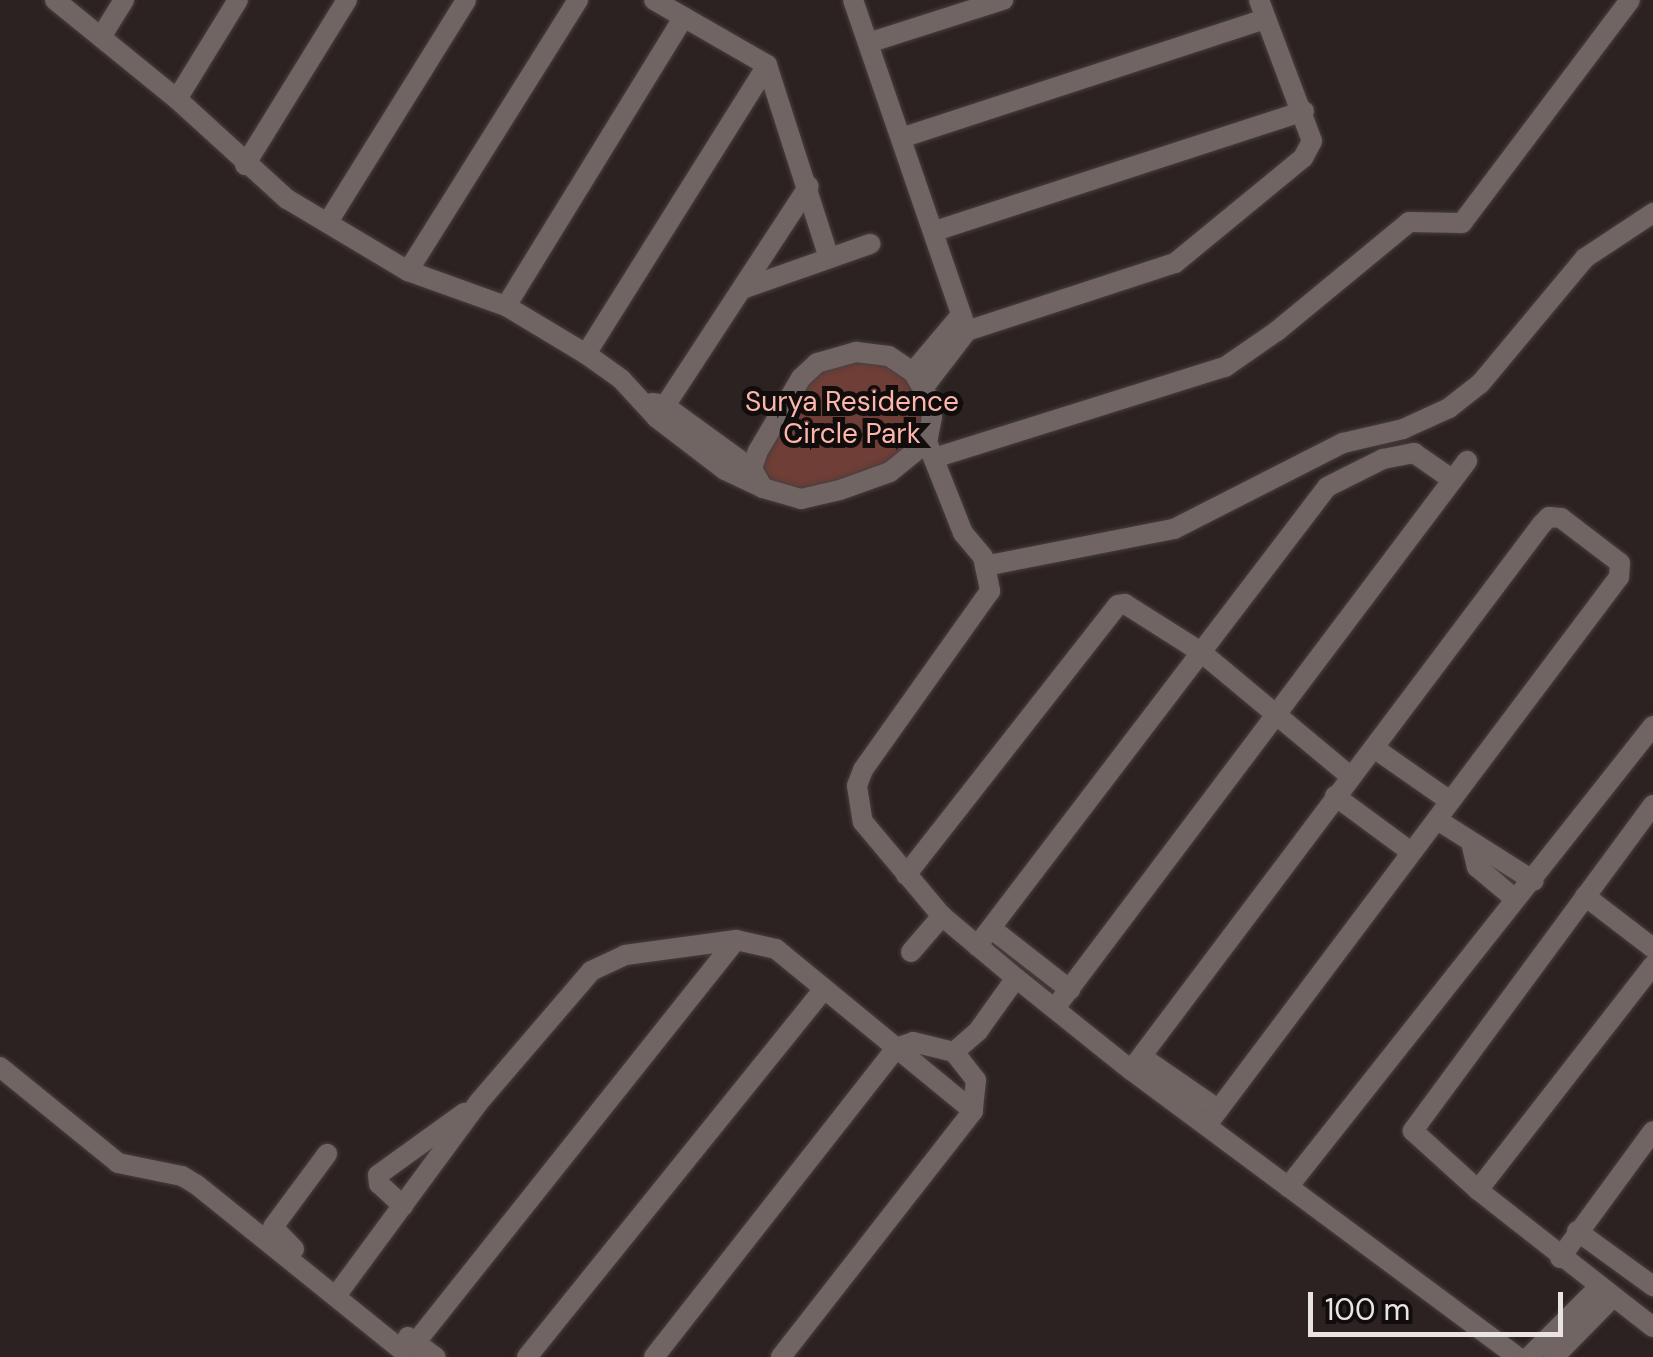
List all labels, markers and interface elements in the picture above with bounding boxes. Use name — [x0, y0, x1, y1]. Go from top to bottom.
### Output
park label: Surya Residence Circle Park — [745, 385, 959, 451]
scale bar — [1313, 1272, 1568, 1334]
text: 100 m — [1325, 1290, 1410, 1329]

